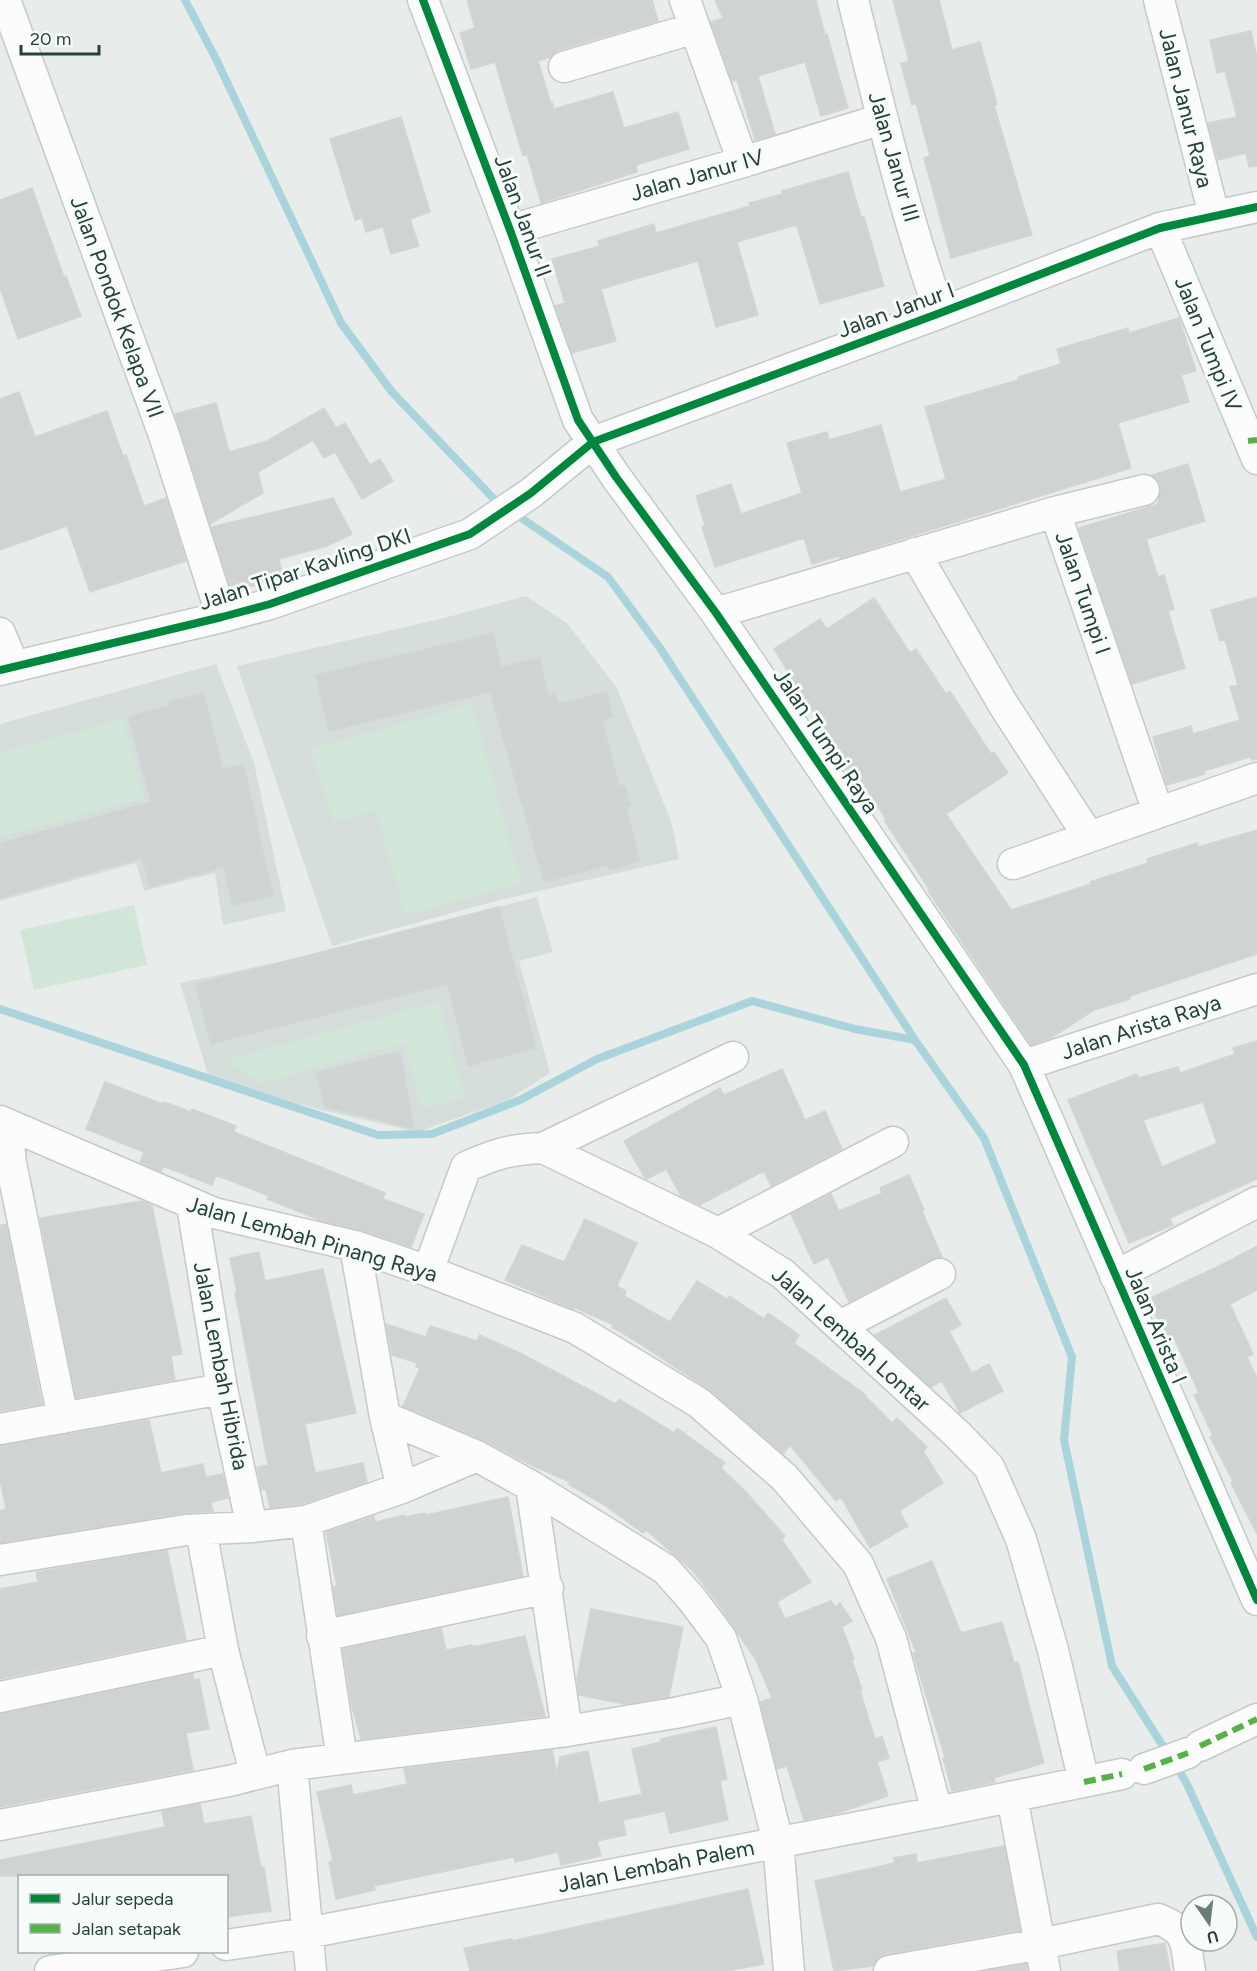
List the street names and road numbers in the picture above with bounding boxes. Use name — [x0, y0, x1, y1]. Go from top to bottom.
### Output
street label: Jalan Janur Raya — [1153, 25, 1219, 191]
street label: Jalan Janur III — [863, 89, 925, 225]
street label: Jalan Janur IV — [627, 143, 768, 207]
street label: Jalan Janur II — [488, 151, 558, 281]
street label: Jalan Pondok Kelapa VII — [64, 193, 170, 421]
street label: Jalan Tumpi IV — [1169, 273, 1248, 416]
street label: Jalan Janur I — [834, 276, 958, 344]
street label: Jalan Tipar Kavling DKI — [196, 522, 414, 616]
street label: Jalan Tumpi I — [1049, 528, 1117, 658]
street label: Jalan Tumpi Raya — [767, 663, 885, 819]
street label: Jalan Arista Raya — [1058, 988, 1224, 1066]
street label: Jalan Lembah Pinang Raya — [183, 1190, 441, 1288]
street label: Jalan Lembah Hibrida — [188, 1260, 254, 1472]
street label: Jalan Lembah Lontar — [766, 1261, 936, 1418]
street label: Jalan Arista I — [1119, 1262, 1193, 1388]
street label: Jalan Lembah Palem — [555, 1834, 757, 1898]

